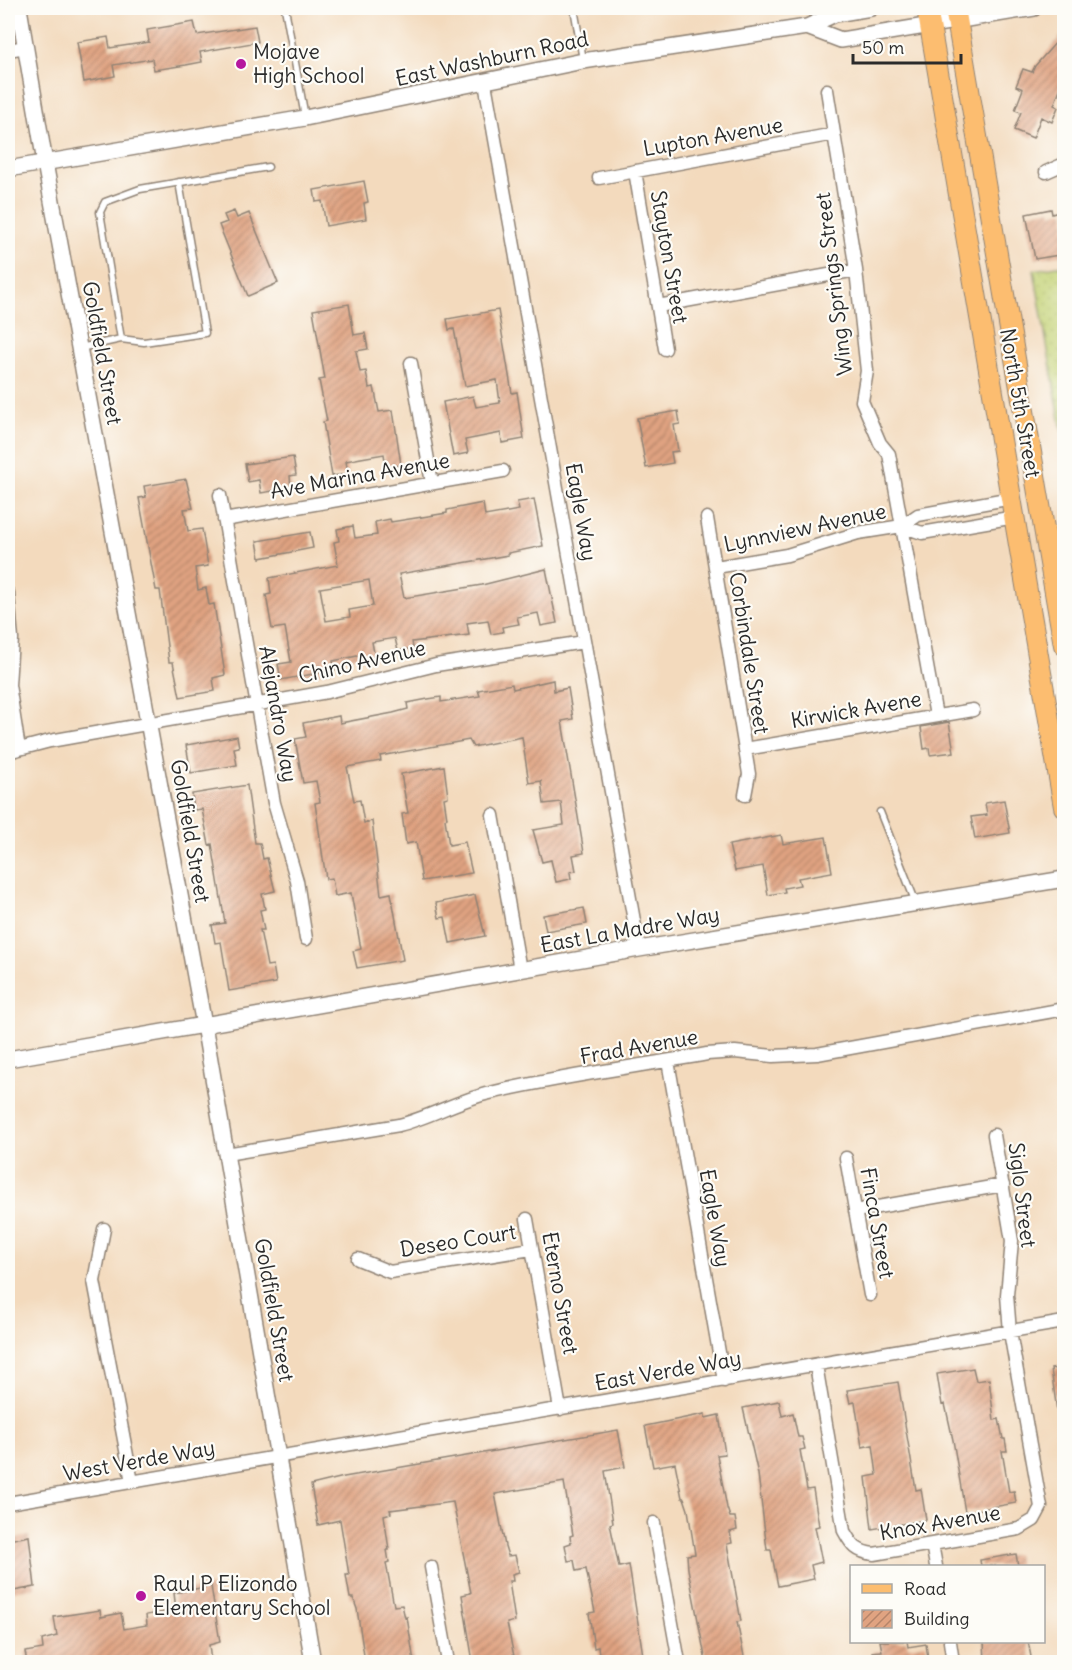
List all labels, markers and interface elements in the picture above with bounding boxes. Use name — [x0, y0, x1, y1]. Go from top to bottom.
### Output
street label: East Washburn Road — [393, 25, 591, 92]
scale bar — [853, 27, 961, 65]
text: 50 m — [862, 36, 904, 59]
place label: Mojave High School — [253, 38, 364, 89]
marker: Mojave High School — [234, 57, 248, 71]
street label: Lupton Avenue — [641, 111, 785, 162]
street label: Stayton Street — [645, 188, 694, 325]
street label: Wing Springs Street — [809, 191, 858, 377]
street label: Goldfield Street — [77, 279, 128, 427]
street label: North 5th Street — [994, 326, 1047, 480]
street label: Ave Marina Avenue — [268, 446, 452, 505]
street label: Eagle Way — [560, 461, 603, 563]
street label: Lynnview Avenue — [721, 497, 889, 558]
street label: Corbindale Street — [723, 570, 776, 736]
street label: Chino Avenue — [296, 634, 428, 689]
street label: Alejandro Way — [253, 644, 304, 784]
street label: Kirwick Avene — [788, 685, 923, 734]
street label: Goldfield Street — [165, 757, 216, 905]
street label: East La Madre Way — [538, 900, 722, 959]
street label: Frad Avenue — [578, 1023, 700, 1070]
street label: Siglo Street — [1003, 1141, 1042, 1249]
street label: Finca Street — [854, 1165, 901, 1281]
street label: Eagle Way — [694, 1167, 737, 1269]
street label: Deseo Court — [398, 1218, 518, 1263]
street label: Eterno Street — [536, 1230, 585, 1356]
street label: Goldfield Street — [249, 1236, 300, 1384]
street label: East Verde Way — [593, 1344, 743, 1397]
street label: West Verde Way — [61, 1434, 217, 1487]
street label: Knox Avenue — [877, 1499, 1003, 1546]
legend — [850, 1565, 1045, 1643]
place label: Raul P Elizondo Elementary School — [153, 1570, 330, 1621]
text: Road — [904, 1577, 947, 1600]
marker: Raul P Elizondo Elementary School — [134, 1589, 148, 1603]
text: Building — [904, 1607, 969, 1630]

